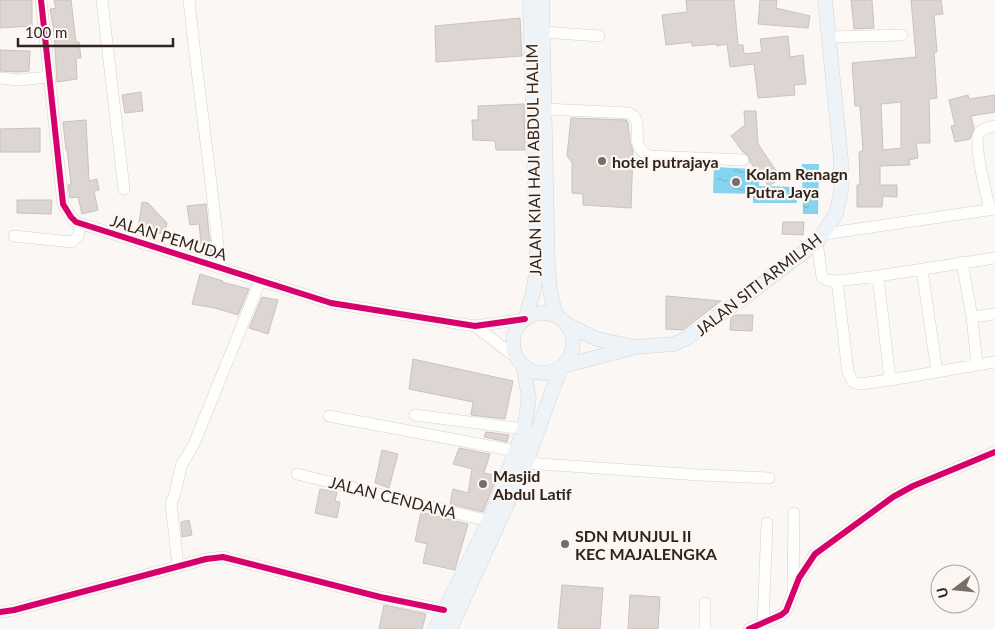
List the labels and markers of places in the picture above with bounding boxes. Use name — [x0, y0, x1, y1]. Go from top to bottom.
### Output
place label: hotel putrajaya — [612, 152, 719, 171]
marker: hotel putrajaya — [596, 155, 608, 167]
place label: Kolam Renagn Putra Jaya — [746, 164, 848, 201]
marker: Kolam Renagn Putra Jaya — [730, 176, 742, 188]
place label: Masjid Abdul Latif — [492, 466, 572, 503]
marker: Masjid Abdul Latif — [477, 478, 489, 490]
place label: SDN MUNJUL II KEC MAJALENGKA — [575, 526, 718, 563]
marker: SDN MUNJUL II KEC MAJALENGKA — [559, 538, 571, 550]

